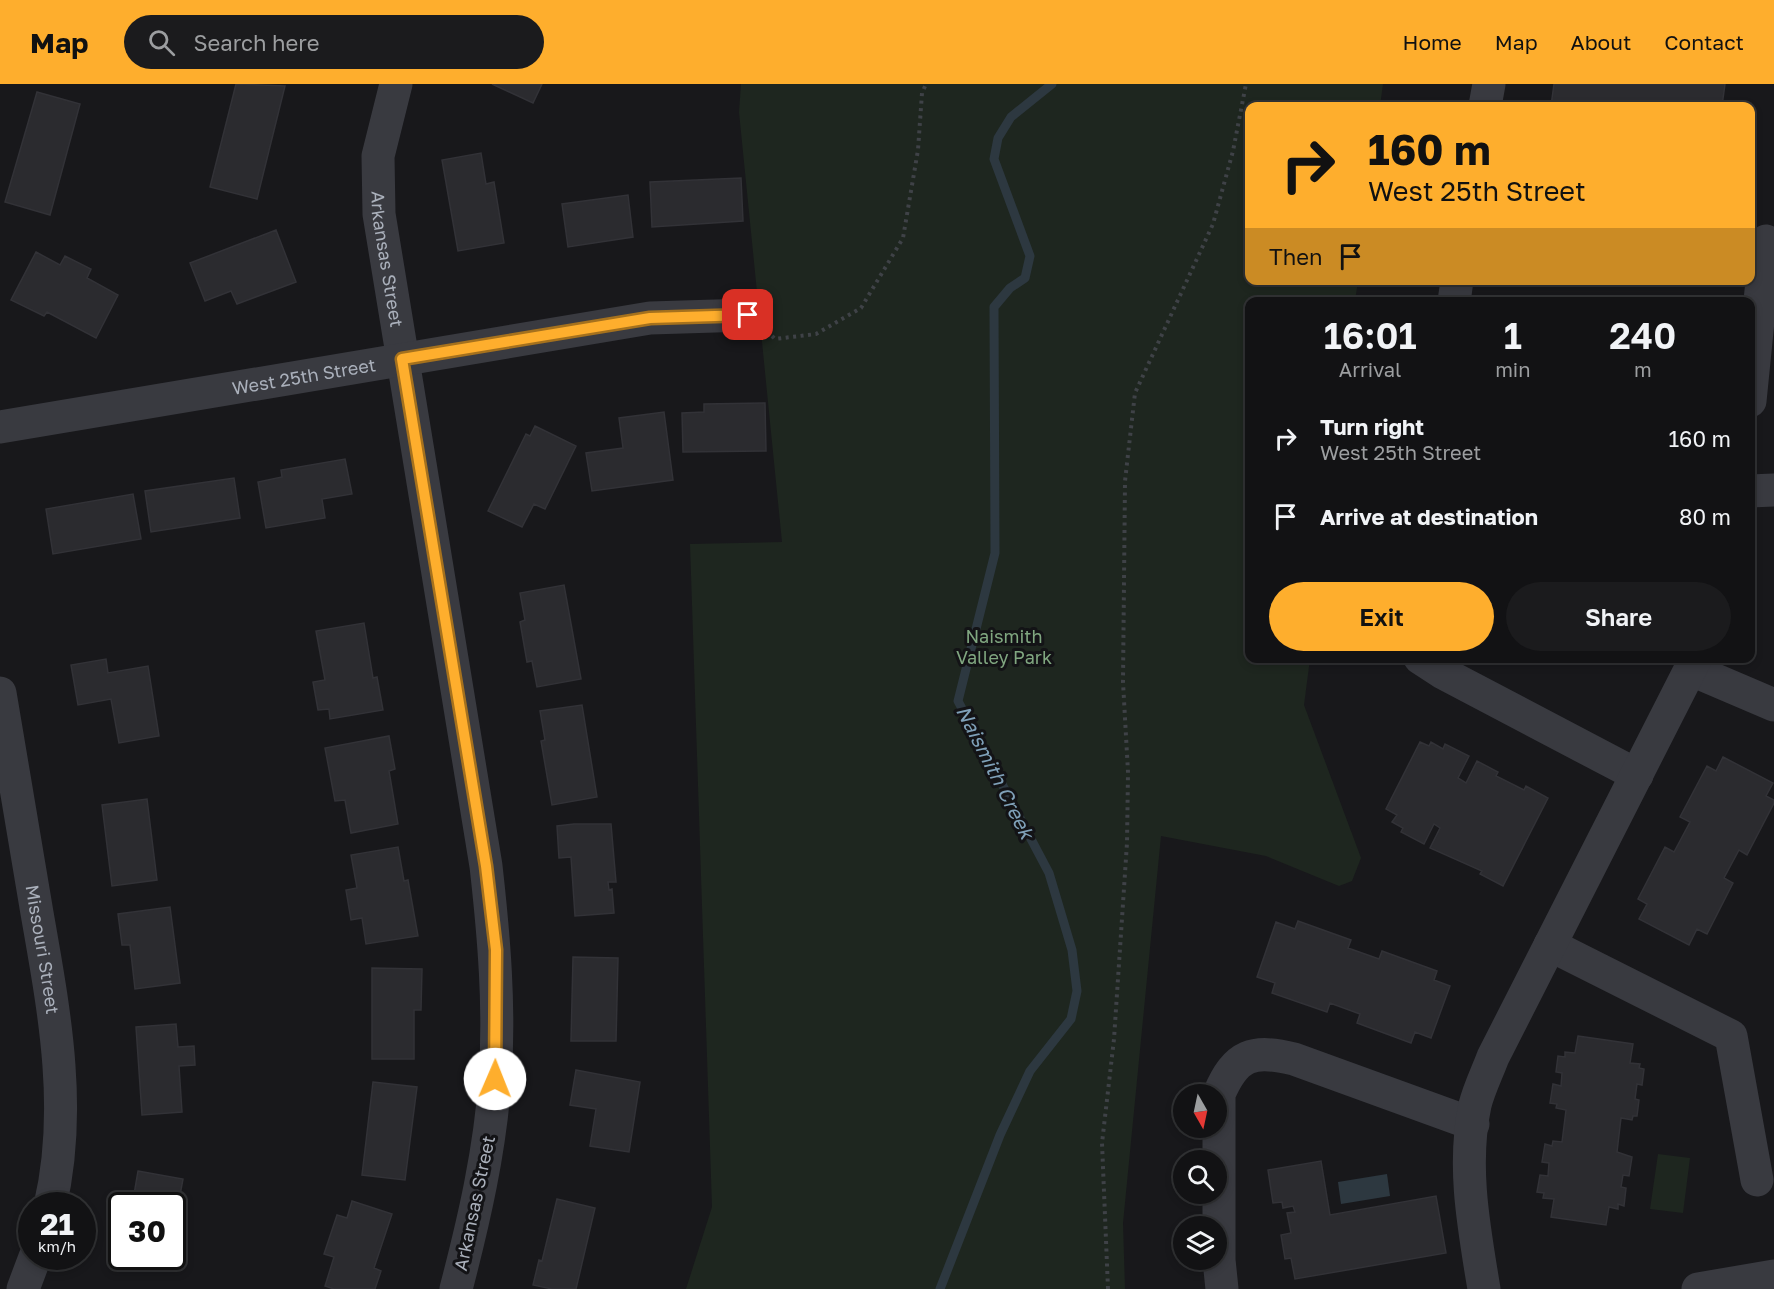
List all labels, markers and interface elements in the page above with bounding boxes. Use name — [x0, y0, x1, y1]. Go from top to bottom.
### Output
search box — [124, 15, 544, 69]
text: Map — [30, 26, 88, 59]
icon: search — [145, 26, 178, 59]
text: Search here — [193, 29, 319, 56]
text: Home — [1402, 29, 1462, 55]
text: Map — [1495, 29, 1538, 55]
text: About — [1571, 29, 1631, 55]
text: Contact — [1664, 29, 1744, 55]
text: 160 m — [1368, 124, 1491, 174]
icon: right — [1269, 126, 1347, 204]
text: West 25th Street — [1368, 175, 1586, 207]
street label: Arkansas Street — [368, 191, 408, 329]
icon: arrive — [1334, 240, 1367, 273]
text: Then — [1269, 243, 1322, 270]
pin — [722, 289, 773, 340]
icon: arrive — [731, 298, 764, 331]
text: 16:01 — [1324, 314, 1417, 357]
text: 1 — [1504, 314, 1522, 357]
text: 240 — [1609, 314, 1676, 357]
street label: West 25th Street — [230, 353, 377, 399]
text: Arrival — [1339, 357, 1401, 381]
text: min — [1495, 357, 1531, 381]
text: m — [1634, 357, 1652, 381]
text: Turn right — [1320, 413, 1424, 440]
icon: right — [1269, 422, 1302, 455]
text: 160 m — [1668, 425, 1731, 452]
text: West 25th Street — [1320, 440, 1481, 464]
icon: arrive — [1269, 500, 1302, 533]
text: Arrive at destination — [1320, 503, 1538, 530]
text: 80 m — [1679, 503, 1731, 530]
button: Exit — [1269, 582, 1494, 651]
button: Share — [1506, 582, 1731, 651]
park label: Naismith Valley Park — [956, 625, 1052, 668]
water label: Naismith Creek — [952, 701, 1041, 845]
street label: Missouri Street — [21, 883, 64, 1015]
position arrow — [463, 1047, 527, 1111]
north arrow — [1173, 1084, 1227, 1138]
map controls — [1173, 1084, 1227, 1270]
street label: Arkansas Street — [449, 1134, 499, 1272]
button: search — [1173, 1150, 1227, 1204]
speed limit sign: 30 — [108, 1192, 186, 1270]
text: 21 — [40, 1206, 74, 1242]
button: layers — [1173, 1216, 1227, 1270]
text: km/h — [38, 1237, 76, 1255]

